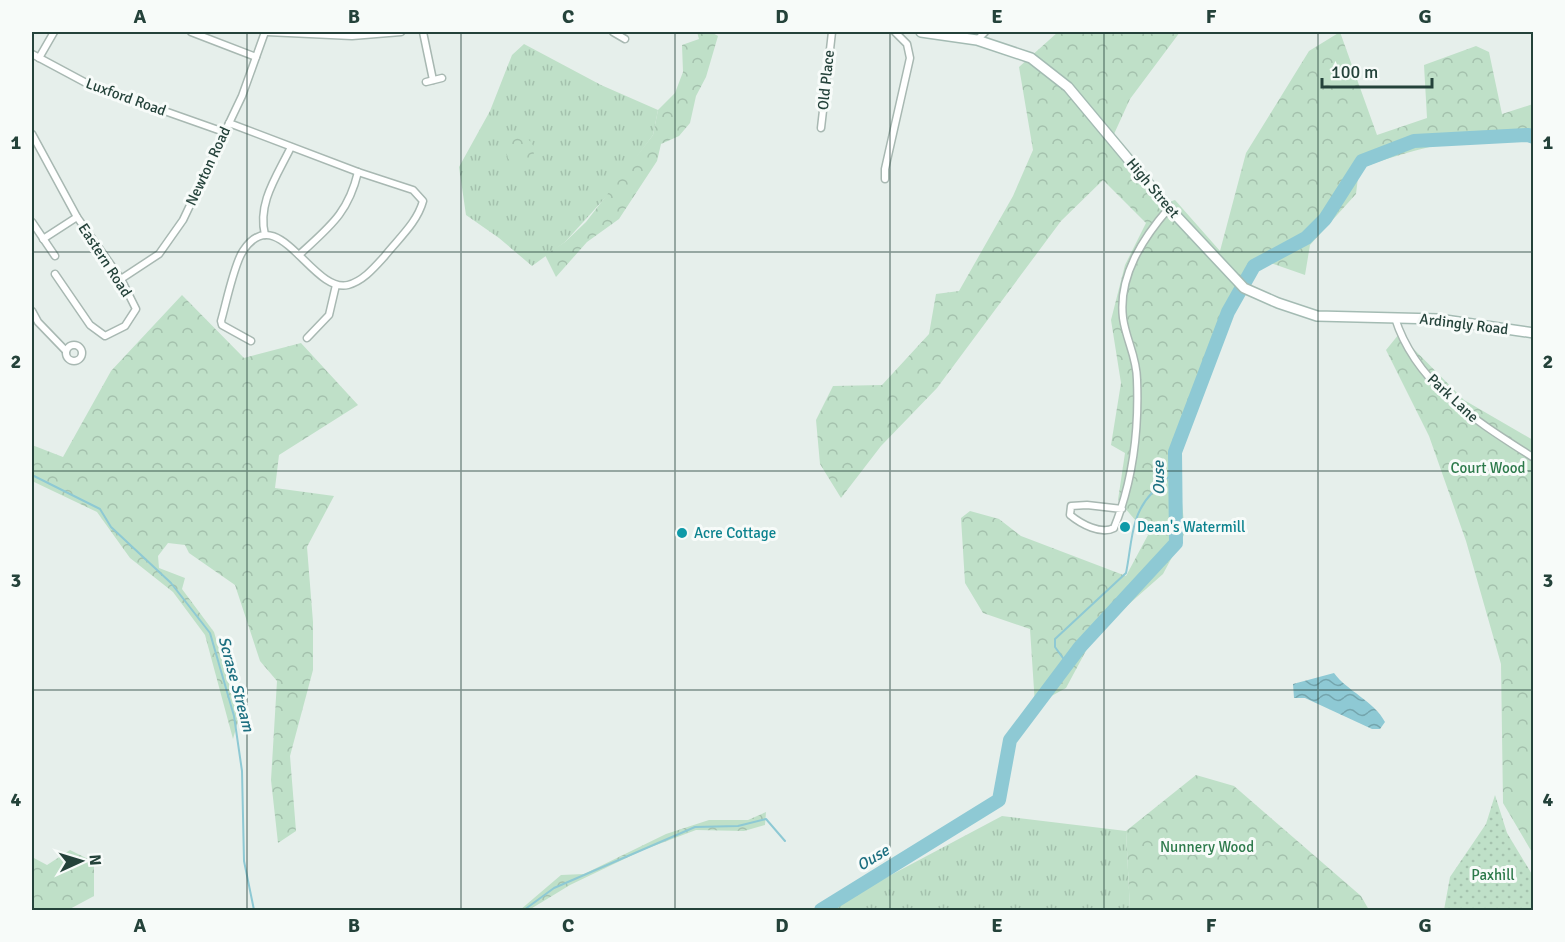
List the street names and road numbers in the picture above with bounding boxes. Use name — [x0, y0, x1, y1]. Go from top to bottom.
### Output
street label: Old Place — [814, 49, 838, 111]
street label: Luxford Road — [83, 74, 169, 120]
street label: Newton Road — [182, 124, 234, 208]
street label: High Street — [1123, 154, 1183, 222]
street label: Eastern Road — [75, 220, 136, 300]
street label: Ardingly Road — [1419, 310, 1509, 338]
street label: Park Lane — [1424, 370, 1482, 426]

